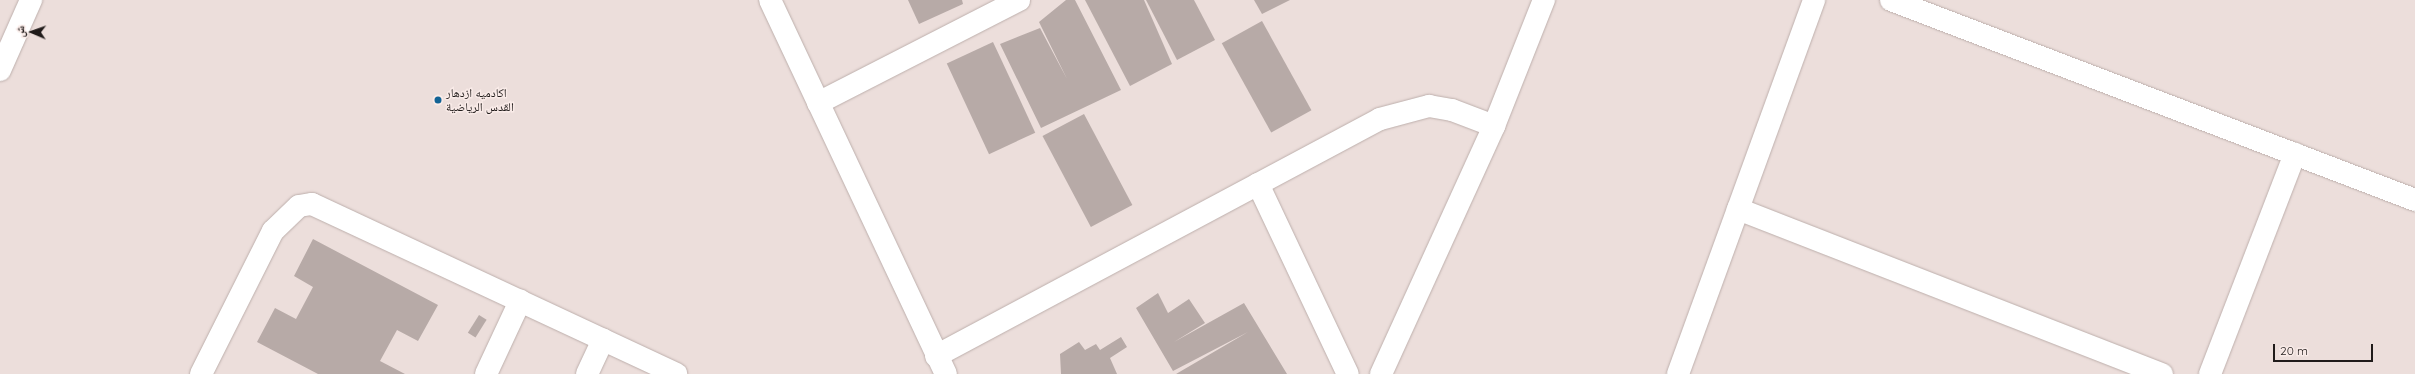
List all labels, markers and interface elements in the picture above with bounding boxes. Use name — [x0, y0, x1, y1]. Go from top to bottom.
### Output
north arrow — [12, 12, 52, 52]
text: ش — [13, 26, 27, 38]
place label: اكادميه ازدهار القدس الرياضية — [446, 86, 514, 114]
marker: اكادميه ازدهار القدس الرياضية — [433, 95, 443, 105]
scale bar — [2275, 336, 2375, 362]
text: 20 m — [2280, 343, 2308, 358]

